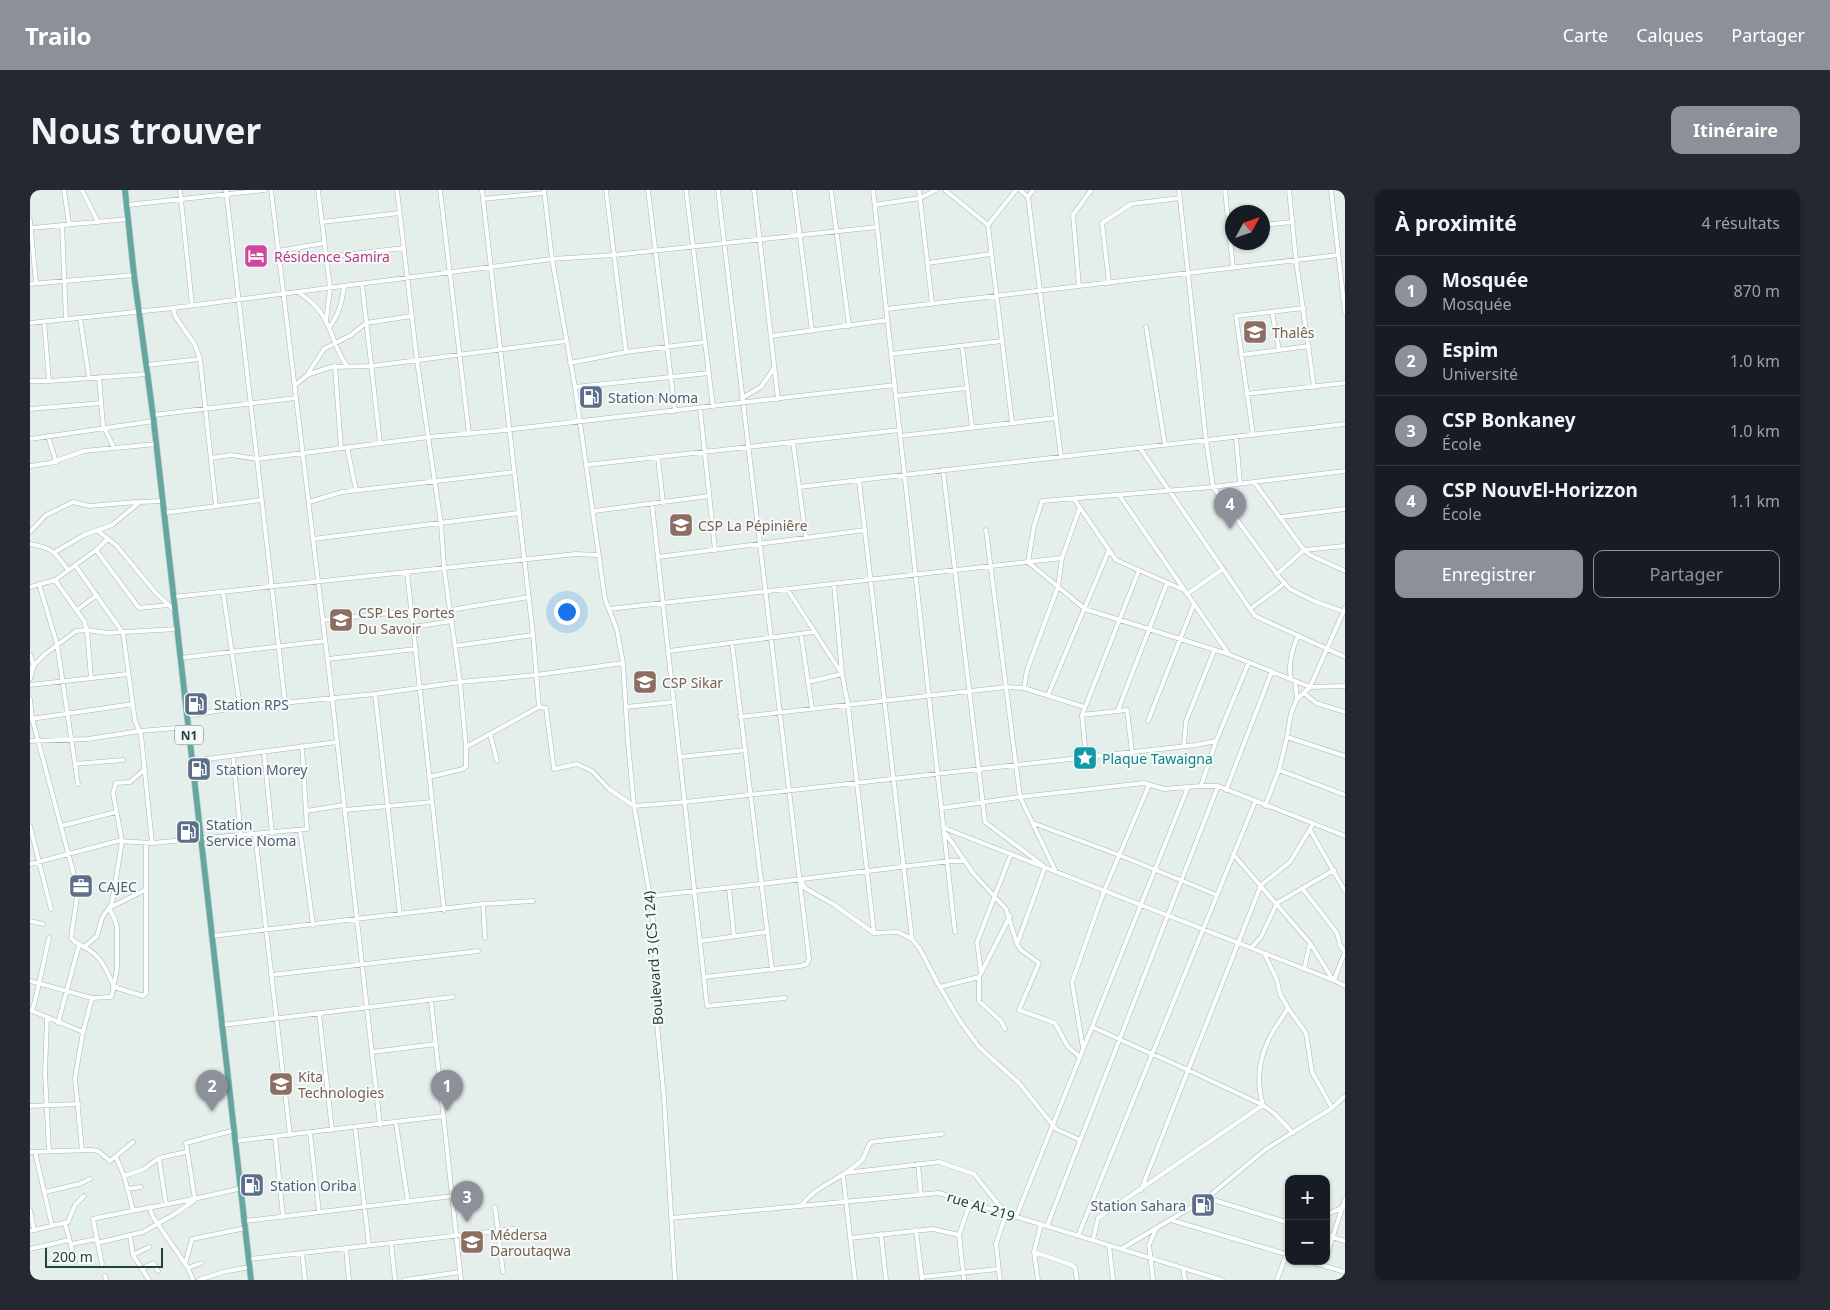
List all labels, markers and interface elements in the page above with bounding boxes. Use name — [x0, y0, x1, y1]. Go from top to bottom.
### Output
text: Trailo — [25, 19, 92, 52]
text: Carte — [1563, 23, 1608, 47]
text: Calques — [1636, 23, 1703, 47]
text: Partager — [1731, 23, 1805, 47]
button: Itinéraire — [1671, 106, 1800, 154]
text: Nous trouver — [30, 107, 261, 154]
north arrow — [1225, 205, 1270, 250]
text: À proximité — [1395, 209, 1517, 237]
text: 4 résultats — [1702, 212, 1780, 234]
hotel icon: Résidence Samira — [243, 243, 269, 269]
place label: Résidence Samira — [274, 247, 390, 266]
text: Mosquée — [1442, 267, 1528, 293]
text: 1 — [1406, 280, 1416, 302]
text: 870 m — [1733, 280, 1780, 302]
text: Mosquée — [1442, 293, 1512, 315]
school or university icon: Thalês — [1242, 319, 1268, 345]
place label: Thalês — [1272, 323, 1315, 342]
text: Espim — [1442, 337, 1498, 363]
text: 2 — [1406, 350, 1416, 372]
text: 1.0 km — [1730, 350, 1780, 372]
text: Université — [1442, 363, 1518, 385]
fuel station icon: Station Noma — [578, 384, 604, 410]
place label: Station Noma — [608, 388, 698, 407]
text: CSP Bonkaney — [1442, 407, 1576, 433]
text: 3 — [1406, 420, 1416, 442]
text: 1.0 km — [1730, 420, 1780, 442]
text: École — [1442, 433, 1481, 455]
text: CSP NouvEl-Horizzon — [1442, 477, 1638, 503]
pin: 4 — [1214, 488, 1246, 529]
text: 4 — [1406, 490, 1416, 512]
text: 1.1 km — [1730, 490, 1780, 512]
text: École — [1442, 503, 1481, 525]
school or university icon: CSP La Pépiniêre — [668, 512, 694, 538]
place label: CSP La Pépiniêre — [698, 516, 808, 535]
button: Enregistrer — [1395, 550, 1583, 598]
button: Partager — [1593, 550, 1780, 598]
your location — [554, 599, 580, 625]
place label: CSP Les Portes Du Savoir — [358, 603, 455, 638]
school or university icon: CSP Les Portes Du Savoir — [328, 607, 354, 633]
school or university icon: CSP Sikar — [632, 669, 658, 695]
place label: CSP Sikar — [662, 673, 723, 692]
fuel station icon: Station RPS — [183, 691, 209, 717]
place label: Station RPS — [214, 695, 289, 714]
road number: N1 — [175, 726, 203, 744]
place icon: Plaque Tawaigna — [1072, 745, 1098, 771]
place label: Plaque Tawaigna — [1102, 749, 1213, 768]
fuel station icon: Station Morey — [186, 756, 212, 782]
place label: Station Morey — [216, 760, 308, 779]
place label: Station Service Noma — [206, 815, 296, 850]
fuel station icon: Station Service Noma — [175, 819, 201, 845]
office icon: CAJEC — [68, 873, 94, 899]
place label: CAJEC — [98, 877, 137, 896]
street label: Boulevard 3 (CS 124) — [639, 890, 667, 1026]
place label: Kita Technologies — [298, 1067, 384, 1102]
pin: 2 — [196, 1070, 228, 1111]
pin: 1 — [431, 1070, 463, 1111]
school or university icon: Kita Technologies — [268, 1071, 294, 1097]
fuel station icon: Station Oriba — [239, 1172, 265, 1198]
map controls — [1285, 1175, 1330, 1265]
button: + — [1285, 1175, 1330, 1220]
place label: Station Oriba — [270, 1176, 357, 1195]
pin: 3 — [451, 1181, 483, 1222]
street label: rue AL 219 — [945, 1187, 1017, 1225]
fuel station icon: Station Sahara — [1190, 1192, 1216, 1218]
place label: Station Sahara — [1091, 1196, 1186, 1215]
button: − — [1285, 1220, 1330, 1265]
place label: Médersa Daroutaqwa — [490, 1225, 571, 1260]
school or university icon: Médersa Daroutaqwa — [459, 1229, 485, 1255]
scale bar — [45, 1245, 162, 1268]
text: 200 m — [52, 1247, 93, 1266]

